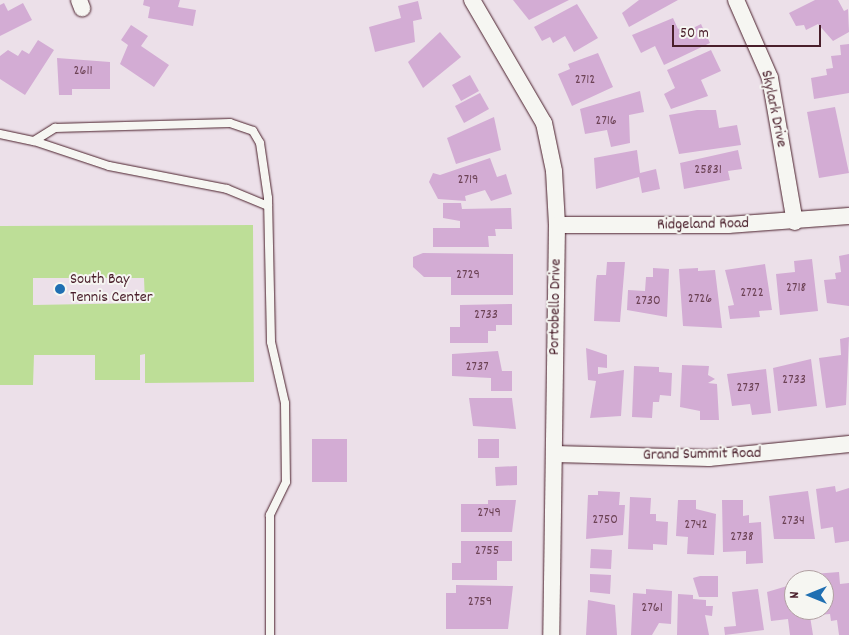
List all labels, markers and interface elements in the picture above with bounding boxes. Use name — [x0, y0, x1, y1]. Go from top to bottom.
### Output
scale bar — [674, 15, 823, 47]
text: 50 m — [680, 23, 709, 45]
house number: 2611 — [73, 63, 93, 79]
street label: Skylark Drive — [755, 69, 791, 149]
house number: 2712 — [575, 72, 595, 88]
house number: 2716 — [595, 113, 617, 129]
house number: 25831 — [694, 162, 722, 178]
house number: 2719 — [458, 172, 478, 188]
street label: Ridgeland Road — [657, 215, 749, 235]
street label: Portobello Drive — [546, 259, 566, 355]
house number: 2729 — [456, 267, 480, 283]
place label: South Bay Tennis Center — [70, 270, 153, 308]
house number: 2718 — [786, 280, 806, 296]
marker: South Bay Tennis Center — [54, 283, 66, 295]
house number: 2722 — [740, 285, 764, 301]
house number: 2726 — [688, 291, 712, 307]
house number: 2730 — [635, 293, 661, 309]
house number: 2733 — [474, 307, 498, 323]
house number: 2737 — [465, 359, 489, 375]
house number: 2733 — [782, 372, 806, 388]
house number: 2737 — [736, 380, 760, 396]
street label: Grand Summit Road — [643, 444, 761, 466]
house number: 2749 — [477, 505, 501, 521]
house number: 2750 — [592, 512, 618, 528]
house number: 2734 — [781, 513, 805, 529]
house number: 2742 — [684, 517, 708, 533]
house number: 2738 — [730, 529, 754, 545]
house number: 2755 — [475, 543, 499, 559]
north arrow — [784, 570, 834, 620]
text: N — [785, 592, 805, 598]
house number: 2759 — [468, 594, 492, 610]
house number: 2761 — [641, 600, 663, 616]

